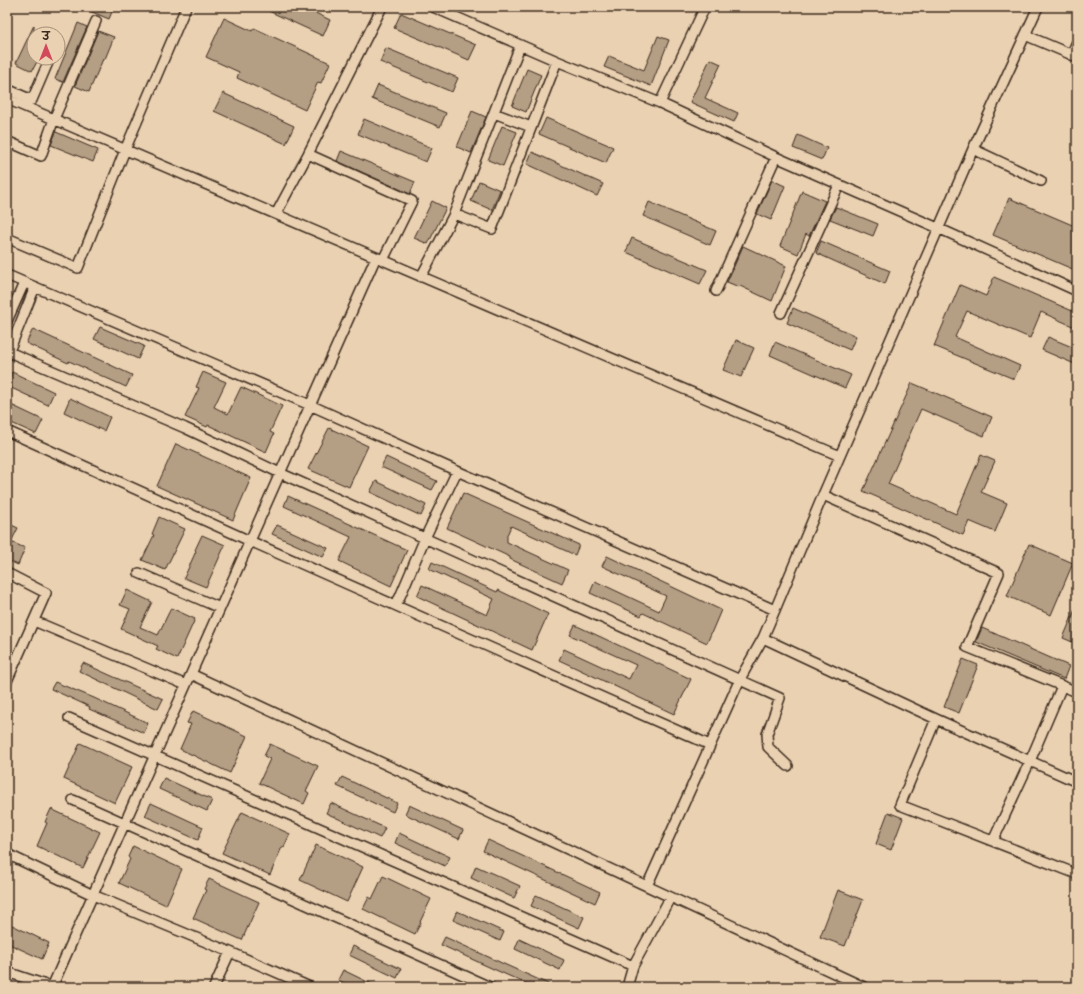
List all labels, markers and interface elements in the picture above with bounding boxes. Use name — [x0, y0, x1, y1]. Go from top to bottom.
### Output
north arrow — [26, 26, 66, 66]
text: उ — [41, 29, 51, 43]

